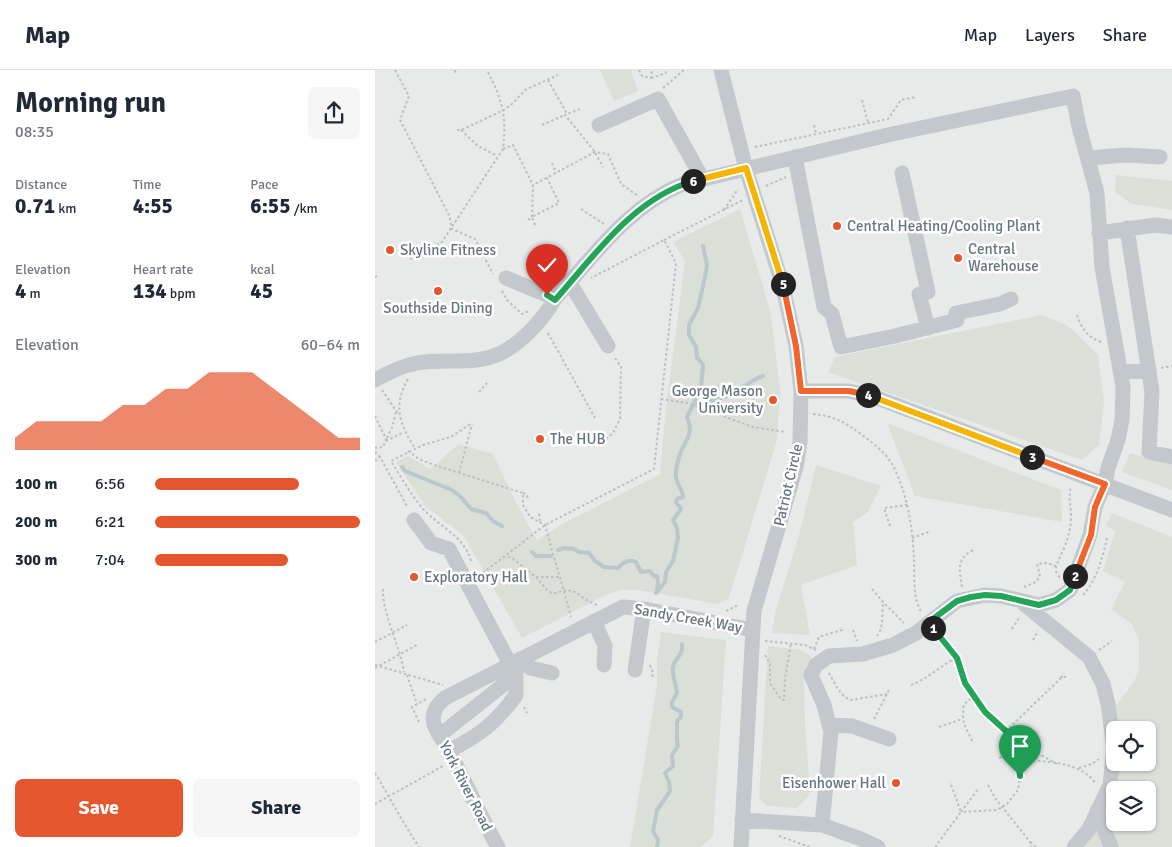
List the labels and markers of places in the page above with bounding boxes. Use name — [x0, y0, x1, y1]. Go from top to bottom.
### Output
pin: 6 — [681, 168, 705, 194]
place label: Central Heating/Cooling Plant — [847, 217, 1040, 235]
marker: Central Heating/Cooling Plant — [831, 220, 843, 232]
place label: Central Warehouse — [968, 240, 1039, 275]
place label: Skyline Fitness — [400, 241, 497, 259]
marker: Skyline Fitness — [384, 244, 396, 256]
pin — [526, 244, 568, 295]
marker: Central Warehouse — [952, 252, 964, 264]
pin: 5 — [771, 272, 795, 296]
marker: Southside Dining — [432, 285, 444, 297]
place label: Southside Dining — [383, 299, 493, 317]
place label: George Mason University — [672, 382, 763, 417]
pin: 4 — [855, 382, 881, 408]
marker: George Mason University — [767, 394, 779, 406]
place label: The HUB — [550, 430, 606, 448]
marker: The HUB — [534, 433, 546, 445]
pin: 3 — [1019, 444, 1045, 470]
pin: 2 — [1063, 564, 1087, 588]
place label: Exploratory Hall — [424, 568, 528, 586]
marker: Exploratory Hall — [408, 571, 420, 583]
pin: 1 — [921, 616, 945, 640]
pin — [999, 725, 1041, 776]
place label: Eisenhower Hall — [782, 774, 886, 792]
marker: Eisenhower Hall — [890, 777, 902, 789]

